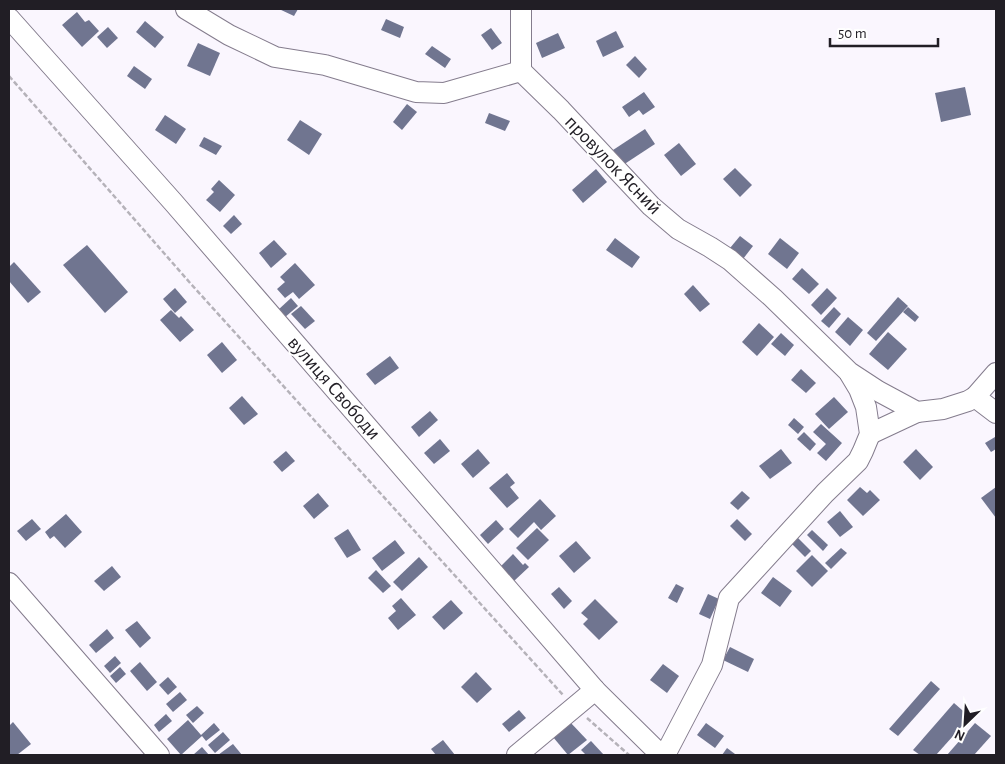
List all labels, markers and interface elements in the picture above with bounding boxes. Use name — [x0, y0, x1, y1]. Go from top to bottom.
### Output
scale bar — [830, 15, 938, 47]
text: 50 m — [838, 26, 867, 41]
street label: провулок Ясний — [561, 112, 665, 218]
street label: вулиця Свободи — [284, 332, 384, 444]
north arrow — [940, 699, 990, 749]
text: N — [953, 726, 967, 743]

